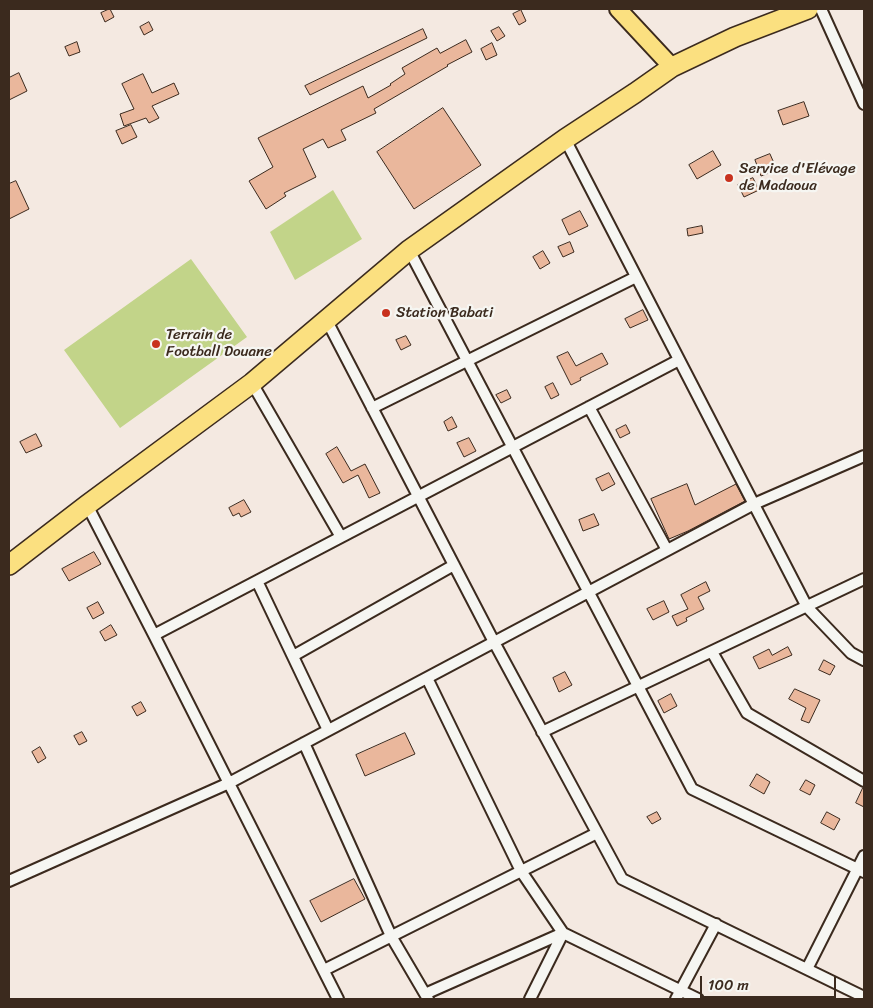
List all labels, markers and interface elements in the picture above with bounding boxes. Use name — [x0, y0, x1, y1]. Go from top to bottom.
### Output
place label: Service d'Elévage de Madaoua — [739, 160, 856, 195]
marker: Service d'Elévage de Madaoua — [723, 172, 735, 184]
place label: Station Babati — [396, 304, 493, 322]
marker: Station Babati — [380, 307, 392, 319]
place label: Terrain de Football Douane — [166, 326, 272, 361]
marker: Terrain de Football Douane — [150, 338, 162, 350]
scale bar — [703, 966, 839, 998]
text: 100 m — [708, 972, 749, 998]

